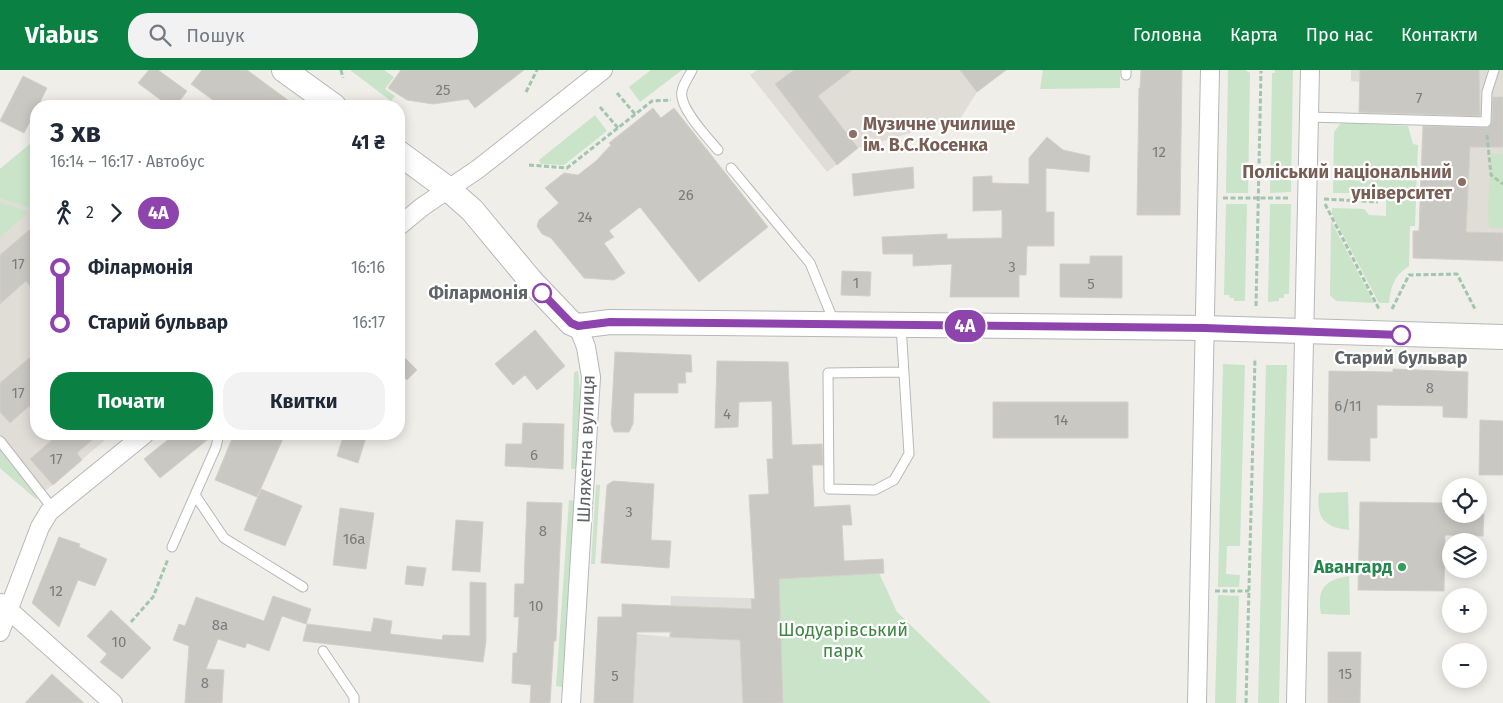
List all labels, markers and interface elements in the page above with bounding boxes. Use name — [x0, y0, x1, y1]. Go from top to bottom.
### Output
search box — [128, 13, 478, 58]
text: Viabus — [25, 21, 98, 49]
icon: search — [146, 21, 174, 49]
text: Пошук — [186, 24, 245, 47]
text: Головна — [1133, 24, 1202, 46]
text: Карта — [1230, 24, 1278, 46]
text: Про нас — [1306, 24, 1373, 46]
text: Контакти — [1401, 24, 1478, 46]
house number: 25 — [436, 81, 450, 99]
house number: 7 — [1416, 89, 1423, 107]
place label: Музичне училище ім. В.С.Косенка — [863, 113, 1016, 156]
text: 3 хв — [50, 116, 101, 149]
marker: Музичне училище ім. В.С.Косенка — [847, 128, 859, 140]
text: 41 ₴ — [351, 131, 385, 154]
house number: 12 — [1152, 143, 1166, 161]
text: 16:14 – 16:17 · Автобус — [50, 152, 205, 171]
place label: Поліський національний університет — [1242, 161, 1452, 204]
marker: Поліський національний університет — [1456, 176, 1468, 188]
house number: 26 — [678, 186, 694, 204]
icon: walk — [50, 199, 78, 227]
icon: forward — [102, 199, 130, 227]
text: 4А — [148, 202, 169, 224]
text: 2 — [86, 203, 94, 222]
house number: 24 — [577, 208, 593, 226]
house number: 17 — [11, 255, 25, 273]
text: Філармонія — [88, 256, 193, 279]
text: 16:16 — [351, 258, 385, 277]
house number: 3 — [1008, 258, 1016, 276]
house number: 1 — [853, 274, 859, 292]
house number: 5 — [1087, 275, 1095, 293]
place label: Філармонія — [428, 282, 528, 304]
marker: Філармонія — [532, 283, 552, 303]
line badge: 4А — [942, 310, 988, 342]
text: Старий бульвар — [88, 311, 228, 334]
text: 16:17 — [352, 313, 385, 332]
text: 4А — [955, 315, 975, 337]
marker: Старий бульвар — [1391, 325, 1411, 345]
place label: Старий бульвар — [1335, 347, 1468, 369]
button: Почати — [50, 372, 213, 430]
button: Квитки — [223, 372, 385, 430]
street label: Шляхетна вулиця — [572, 374, 600, 524]
house number: 8 — [1426, 379, 1434, 397]
house number: 17 — [11, 384, 25, 402]
house number: 6/11 — [1334, 397, 1362, 415]
house number: 4 — [723, 405, 731, 423]
house number: 14 — [1054, 411, 1068, 429]
house number: 6 — [530, 446, 538, 464]
house number: 17 — [49, 450, 63, 468]
map controls — [1442, 478, 1487, 688]
button: locate — [1442, 478, 1487, 523]
house number: 3 — [625, 503, 633, 521]
house number: 8 — [539, 522, 547, 540]
house number: 16а — [343, 530, 365, 548]
button: layers — [1442, 533, 1487, 578]
place label: Авангард — [1313, 556, 1392, 578]
marker: Авангард — [1396, 561, 1408, 573]
house number: 12 — [49, 582, 63, 600]
button: + — [1442, 588, 1487, 633]
house number: 10 — [529, 597, 543, 615]
house number: 8а — [212, 616, 228, 634]
park label: Шодуарівський парк — [778, 619, 908, 662]
house number: 10 — [112, 633, 126, 651]
button: − — [1442, 643, 1487, 688]
house number: 15 — [1338, 665, 1352, 683]
house number: 5 — [611, 667, 619, 685]
house number: 8 — [201, 674, 209, 692]

